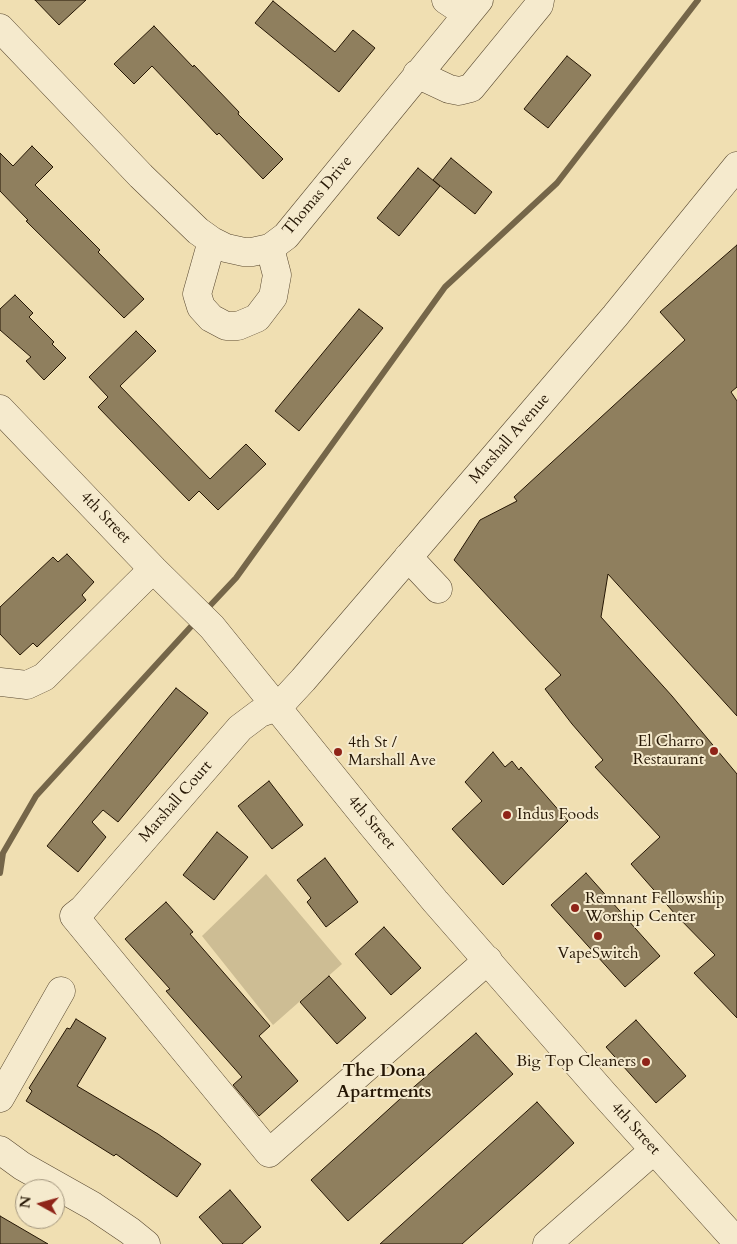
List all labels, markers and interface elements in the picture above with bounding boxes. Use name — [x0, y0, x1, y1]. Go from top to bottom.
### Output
street label: Thomas Drive — [279, 152, 357, 240]
street label: Marshall Avenue — [466, 390, 554, 488]
street label: 4th Street — [76, 488, 134, 548]
place label: El Charro Restaurant — [633, 732, 704, 770]
place label: 4th St / Marshall Ave — [348, 733, 436, 771]
marker: El Charro Restaurant — [708, 745, 720, 757]
marker: 4th St / Marshall Ave — [332, 746, 344, 758]
street label: Marshall Court — [135, 757, 217, 847]
street label: 4th Street — [343, 792, 399, 854]
place label: Indus Foods — [517, 805, 599, 825]
marker: Indus Foods — [501, 809, 513, 821]
place label: Remnant Fellowship Worship Center — [585, 889, 724, 927]
marker: Remnant Fellowship Worship Center — [569, 902, 581, 914]
marker: VapeSwitch — [592, 930, 604, 942]
place label: VapeSwitch — [558, 944, 638, 964]
place label: Big Top Cleaners — [516, 1052, 636, 1072]
marker: Big Top Cleaners — [640, 1056, 652, 1068]
district label: The Dona Apartments — [337, 1061, 431, 1104]
street label: 4th Street — [606, 1098, 664, 1160]
north arrow — [15, 1179, 65, 1229]
text: N — [15, 1195, 36, 1209]

